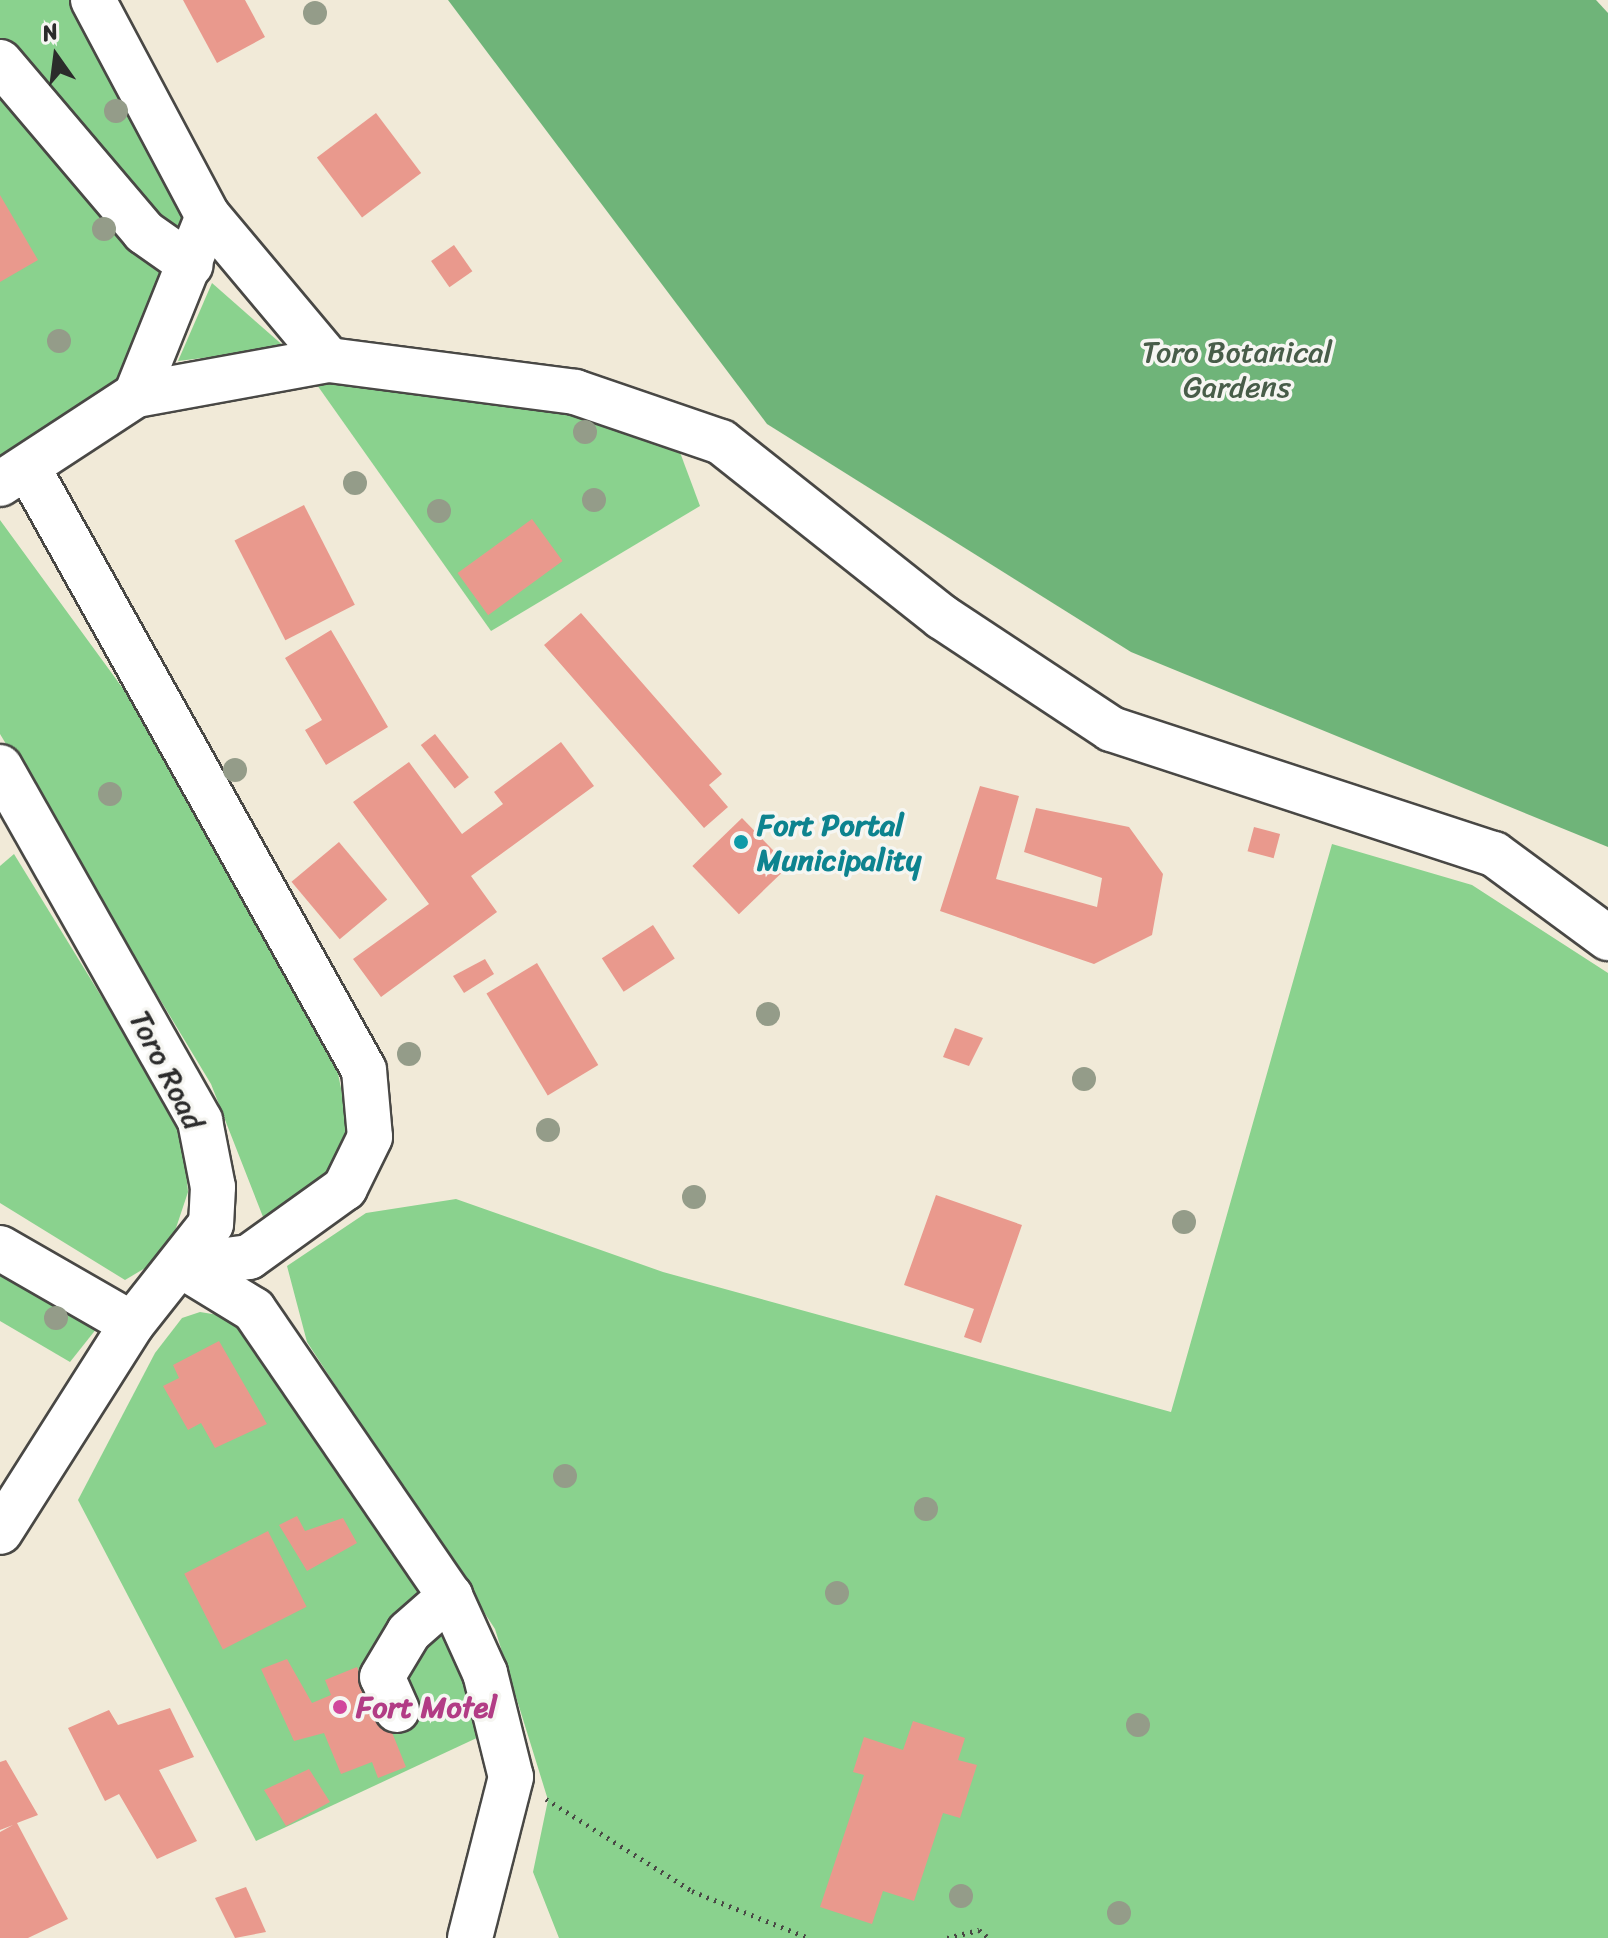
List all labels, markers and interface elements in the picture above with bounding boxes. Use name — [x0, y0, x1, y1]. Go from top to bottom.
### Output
text: N — [38, 11, 62, 53]
north arrow — [16, 16, 96, 96]
park label: Toro Botanical Gardens — [1142, 334, 1332, 404]
place label: Fort Portal Municipality — [757, 807, 921, 878]
marker: Fort Portal Municipality — [732, 833, 750, 851]
street label: Toro Road — [122, 1004, 212, 1136]
place label: Fort Motel — [356, 1689, 498, 1725]
marker: Fort Motel — [331, 1698, 349, 1716]

